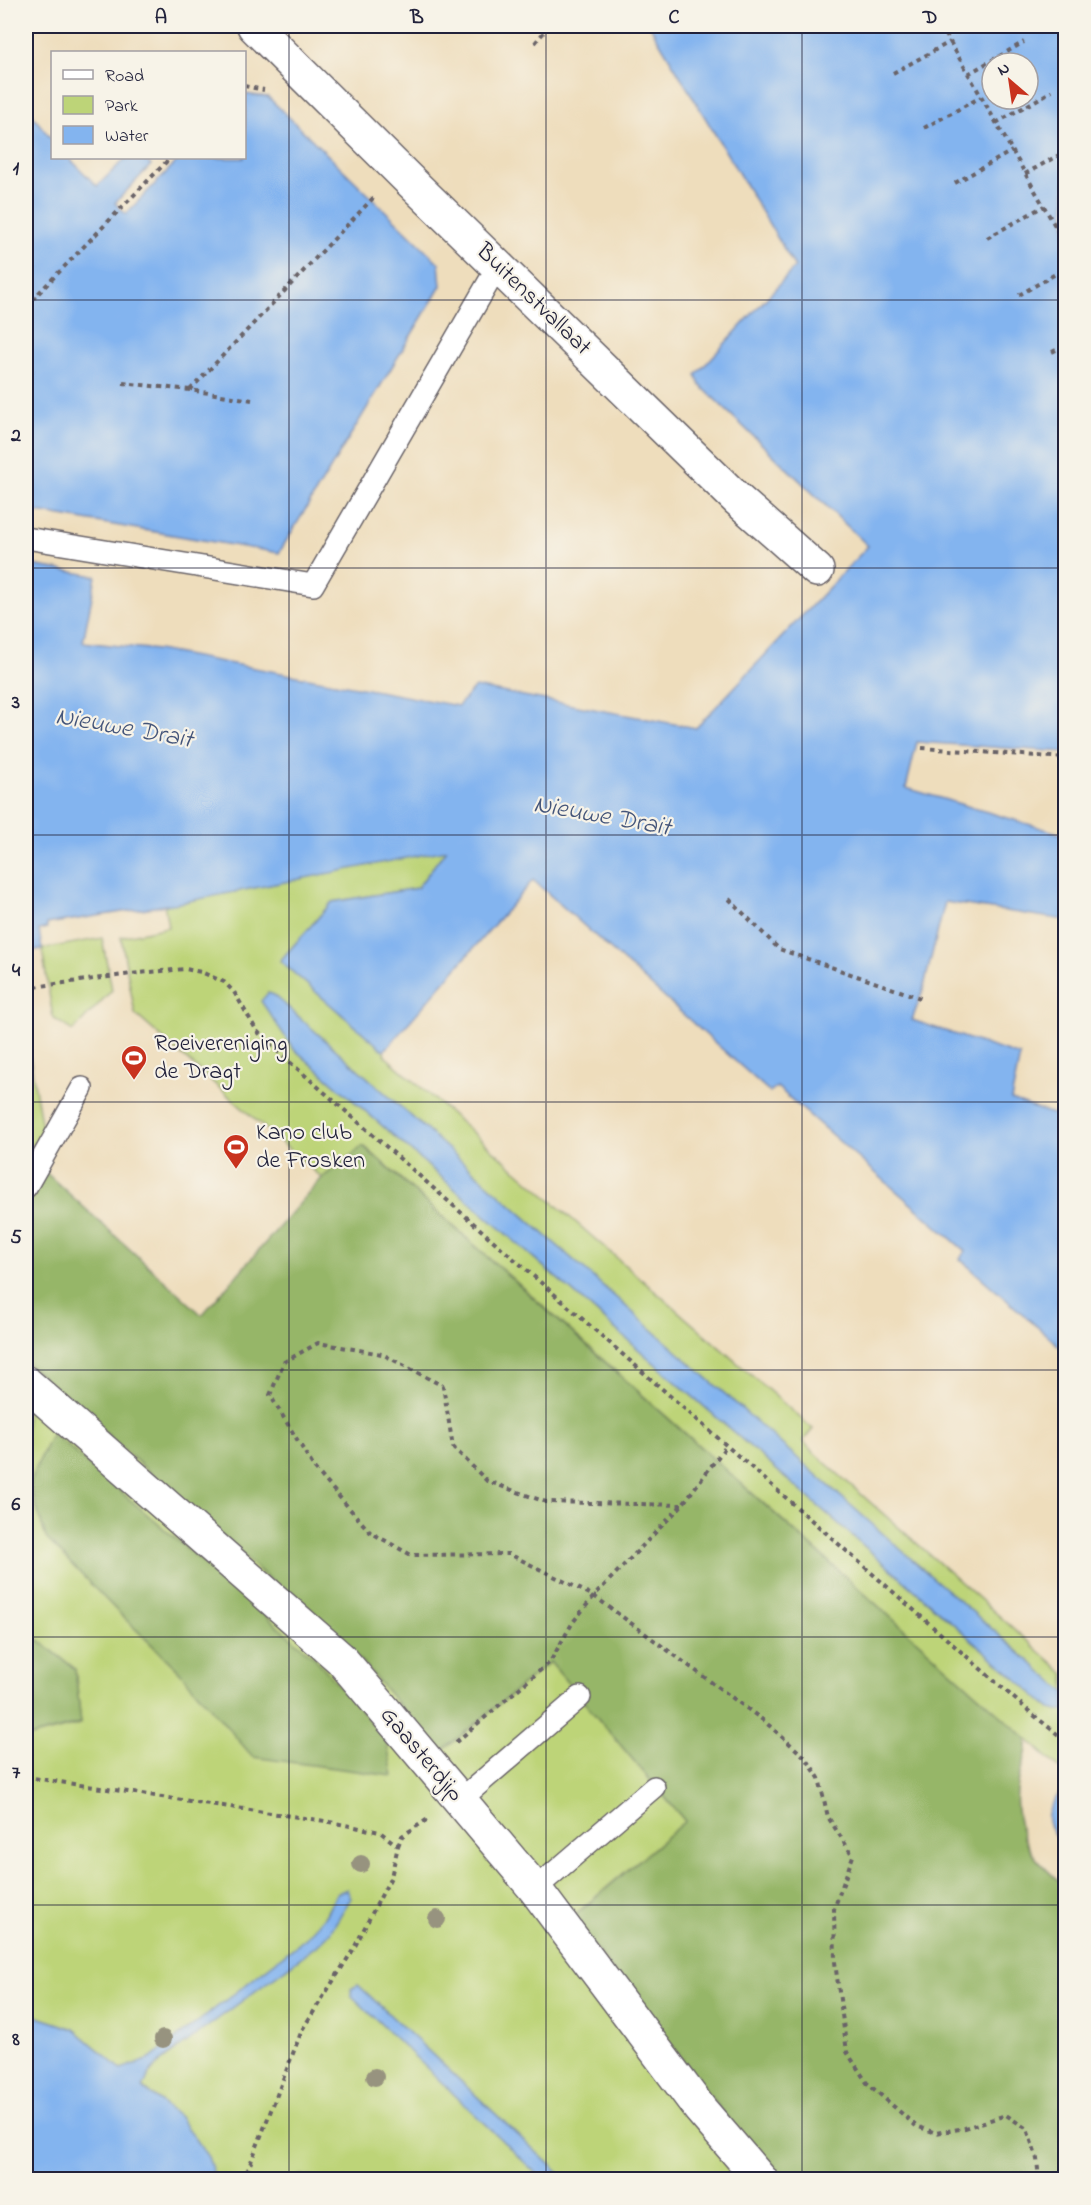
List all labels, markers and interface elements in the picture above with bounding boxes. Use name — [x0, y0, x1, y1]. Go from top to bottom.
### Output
text: A — [155, 4, 167, 33]
text: B — [409, 4, 424, 33]
text: C — [669, 4, 680, 33]
text: D — [922, 4, 937, 33]
legend — [51, 51, 246, 159]
north arrow — [980, 51, 1040, 111]
text: N — [993, 56, 1014, 83]
text: Road — [105, 64, 144, 90]
text: Park — [105, 94, 138, 120]
text: Water — [105, 124, 149, 150]
text: 1 — [13, 155, 20, 184]
street label: Buitenstvallaat — [466, 235, 599, 364]
text: 2 — [10, 422, 21, 451]
text: 3 — [11, 689, 20, 718]
water label: Nieuwe Drait — [53, 698, 198, 760]
water label: Nieuwe Drait — [531, 786, 676, 848]
text: 4 — [12, 957, 21, 986]
place label: Roeivereniging de Dragt — [154, 1027, 288, 1090]
sports icon: Roeivereniging de Dragt — [119, 1043, 149, 1081]
place label: Kano club de Frosken — [256, 1116, 365, 1179]
sports icon: Kano club de Frosken — [221, 1132, 251, 1170]
text: 5 — [10, 1224, 22, 1253]
text: 6 — [12, 1491, 21, 1520]
street label: Gaasterdjip — [371, 1700, 471, 1810]
text: 7 — [12, 1759, 21, 1788]
text: 8 — [11, 2026, 20, 2055]

